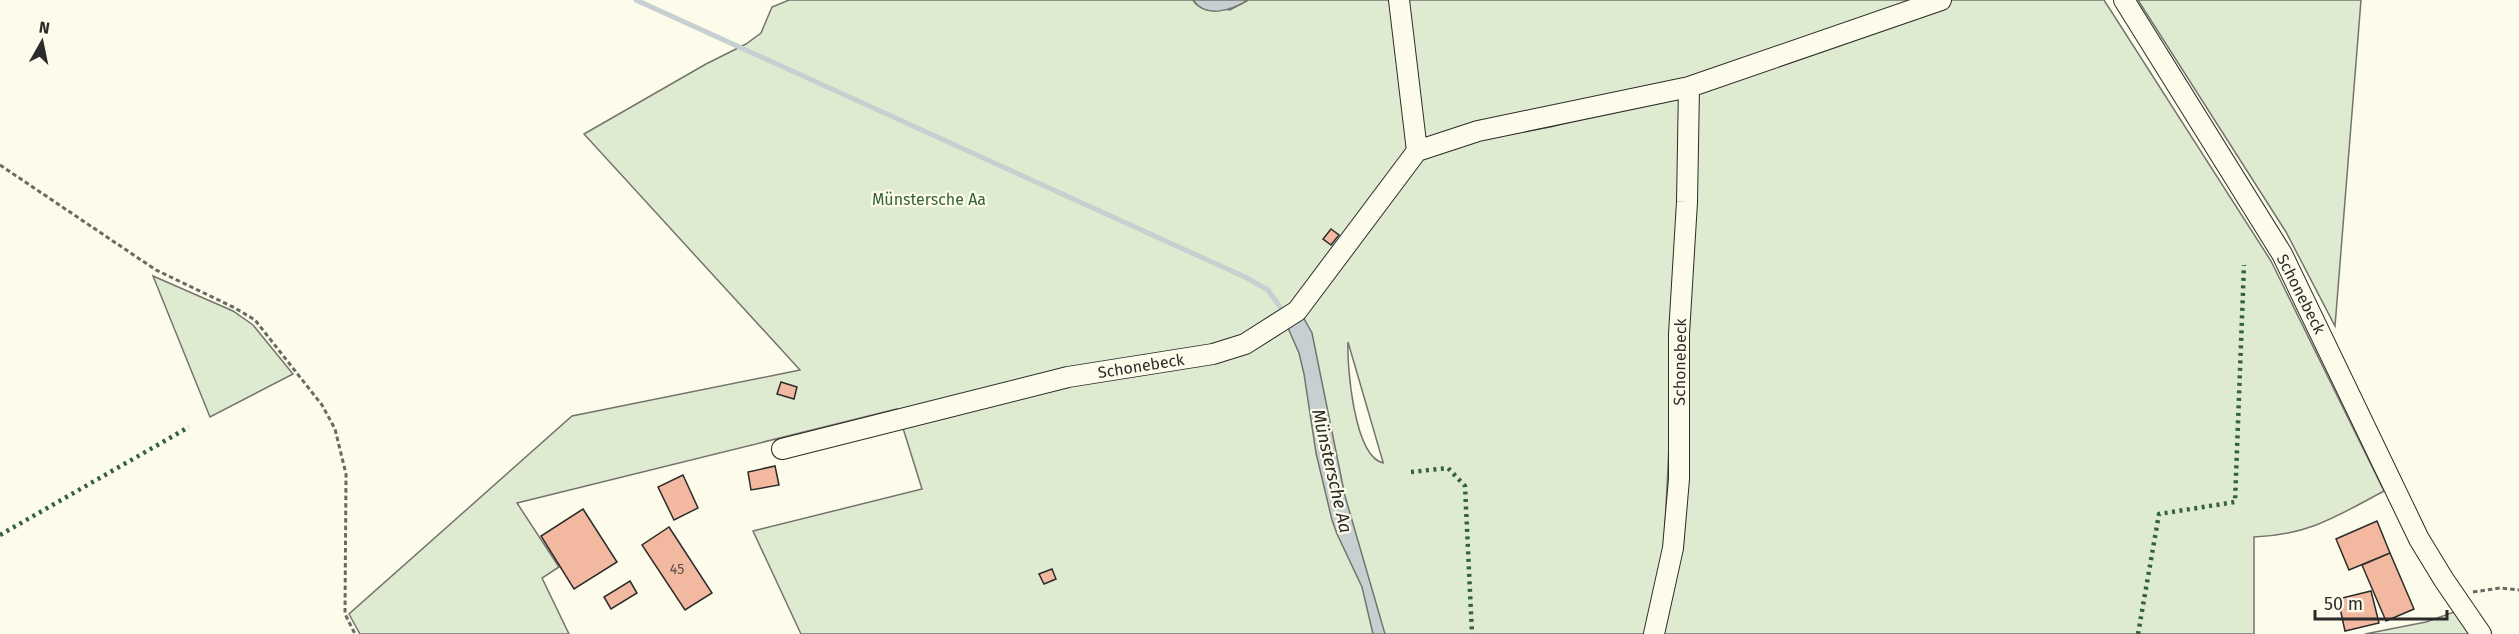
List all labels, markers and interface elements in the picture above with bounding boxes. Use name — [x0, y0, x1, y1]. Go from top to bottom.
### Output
north arrow — [12, 12, 72, 72]
text: N — [38, 17, 51, 38]
park label: Münstersche Aa — [872, 190, 986, 209]
street label: Schonebeck — [2273, 251, 2330, 338]
street label: Schonebeck — [1670, 317, 1690, 406]
street label: Schonebeck — [1096, 350, 1186, 382]
water label: Münstersche Aa — [1307, 407, 1357, 535]
house number: 45 — [670, 561, 684, 578]
scale bar — [2315, 583, 2447, 621]
text: 50 m — [2324, 593, 2363, 615]

